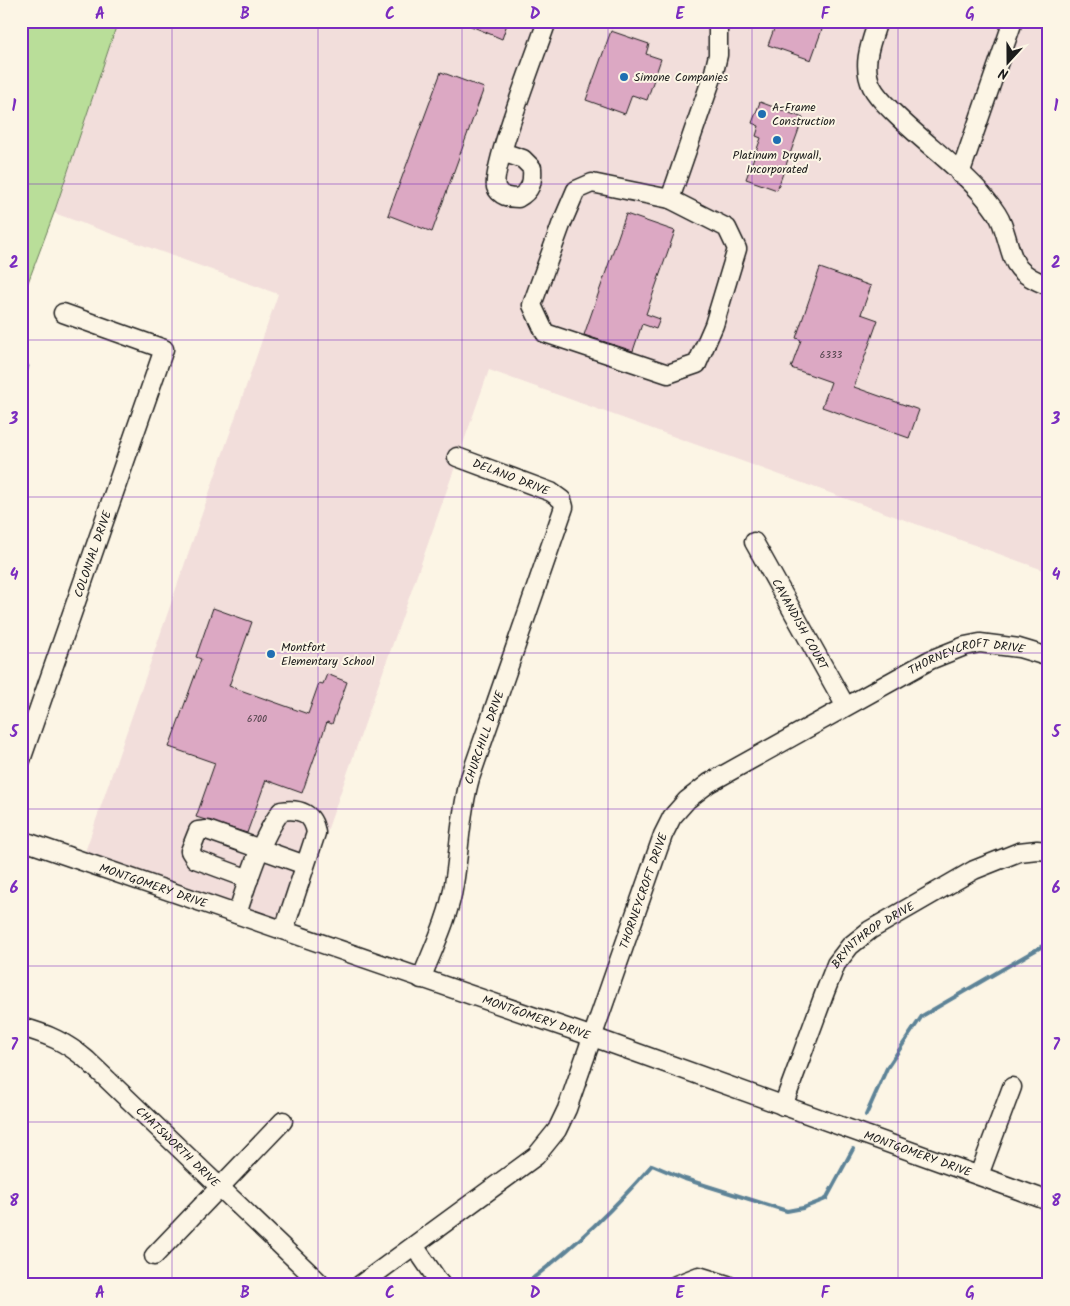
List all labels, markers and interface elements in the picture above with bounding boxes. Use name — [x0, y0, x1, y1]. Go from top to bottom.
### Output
text: A — [95, 2, 105, 27]
text: B — [240, 2, 250, 27]
text: C — [385, 2, 395, 27]
text: D — [530, 2, 541, 27]
text: E — [676, 2, 686, 27]
text: F — [821, 2, 831, 27]
text: G — [965, 2, 975, 27]
north arrow — [982, 38, 1032, 88]
text: N — [995, 61, 1012, 85]
place label: Simone Companies — [634, 68, 728, 87]
marker: Simone Companies — [618, 71, 630, 83]
text: 1 — [12, 94, 17, 119]
text: 1 — [1054, 94, 1059, 119]
place label: A-Frame Construction — [772, 98, 835, 131]
marker: A-Frame Construction — [756, 108, 768, 120]
marker: Platinum Drywall, Incorporated — [771, 134, 783, 146]
place label: Platinum Drywall, Incorporated — [733, 146, 822, 179]
text: 2 — [9, 251, 19, 276]
text: 2 — [1051, 251, 1061, 276]
house number: 6333 — [820, 347, 843, 363]
text: 3 — [9, 407, 19, 432]
text: 3 — [1051, 407, 1061, 432]
street label: DELANO DRIVE — [470, 454, 553, 501]
street label: COLONIAL DRIVE — [69, 507, 117, 600]
text: 4 — [10, 563, 19, 588]
text: 4 — [1052, 563, 1061, 588]
street label: CAVANDISH COURT — [766, 575, 833, 675]
street label: THORNEYCROFT DRIVE — [905, 633, 1028, 680]
place label: Montfort Elementary School — [281, 638, 374, 671]
marker: Montfort Elementary School — [265, 648, 277, 660]
street label: CHURCHILL DRIVE — [460, 687, 510, 787]
house number: 6700 — [247, 711, 267, 727]
text: 5 — [9, 720, 20, 745]
text: 5 — [1051, 720, 1062, 745]
street label: THORNEYCROFT DRIVE — [615, 829, 673, 952]
street label: MONTGOMERY DRIVE — [97, 859, 211, 914]
text: 6 — [10, 876, 19, 901]
text: 6 — [1052, 876, 1061, 901]
street label: BRYNTHROP DRIVE — [827, 897, 919, 973]
street label: MONTGOMERY DRIVE — [480, 991, 594, 1046]
text: 7 — [10, 1033, 18, 1058]
text: 7 — [1052, 1033, 1060, 1058]
street label: CHATSWORTH DRIVE — [131, 1102, 224, 1193]
street label: MONTGOMERY DRIVE — [861, 1126, 975, 1183]
text: 8 — [9, 1189, 19, 1214]
text: 8 — [1051, 1189, 1061, 1214]
text: A — [95, 1281, 105, 1306]
text: B — [240, 1281, 250, 1306]
text: C — [385, 1281, 395, 1306]
text: D — [530, 1281, 541, 1306]
text: E — [676, 1281, 686, 1306]
text: F — [821, 1281, 831, 1306]
text: G — [965, 1281, 975, 1306]

